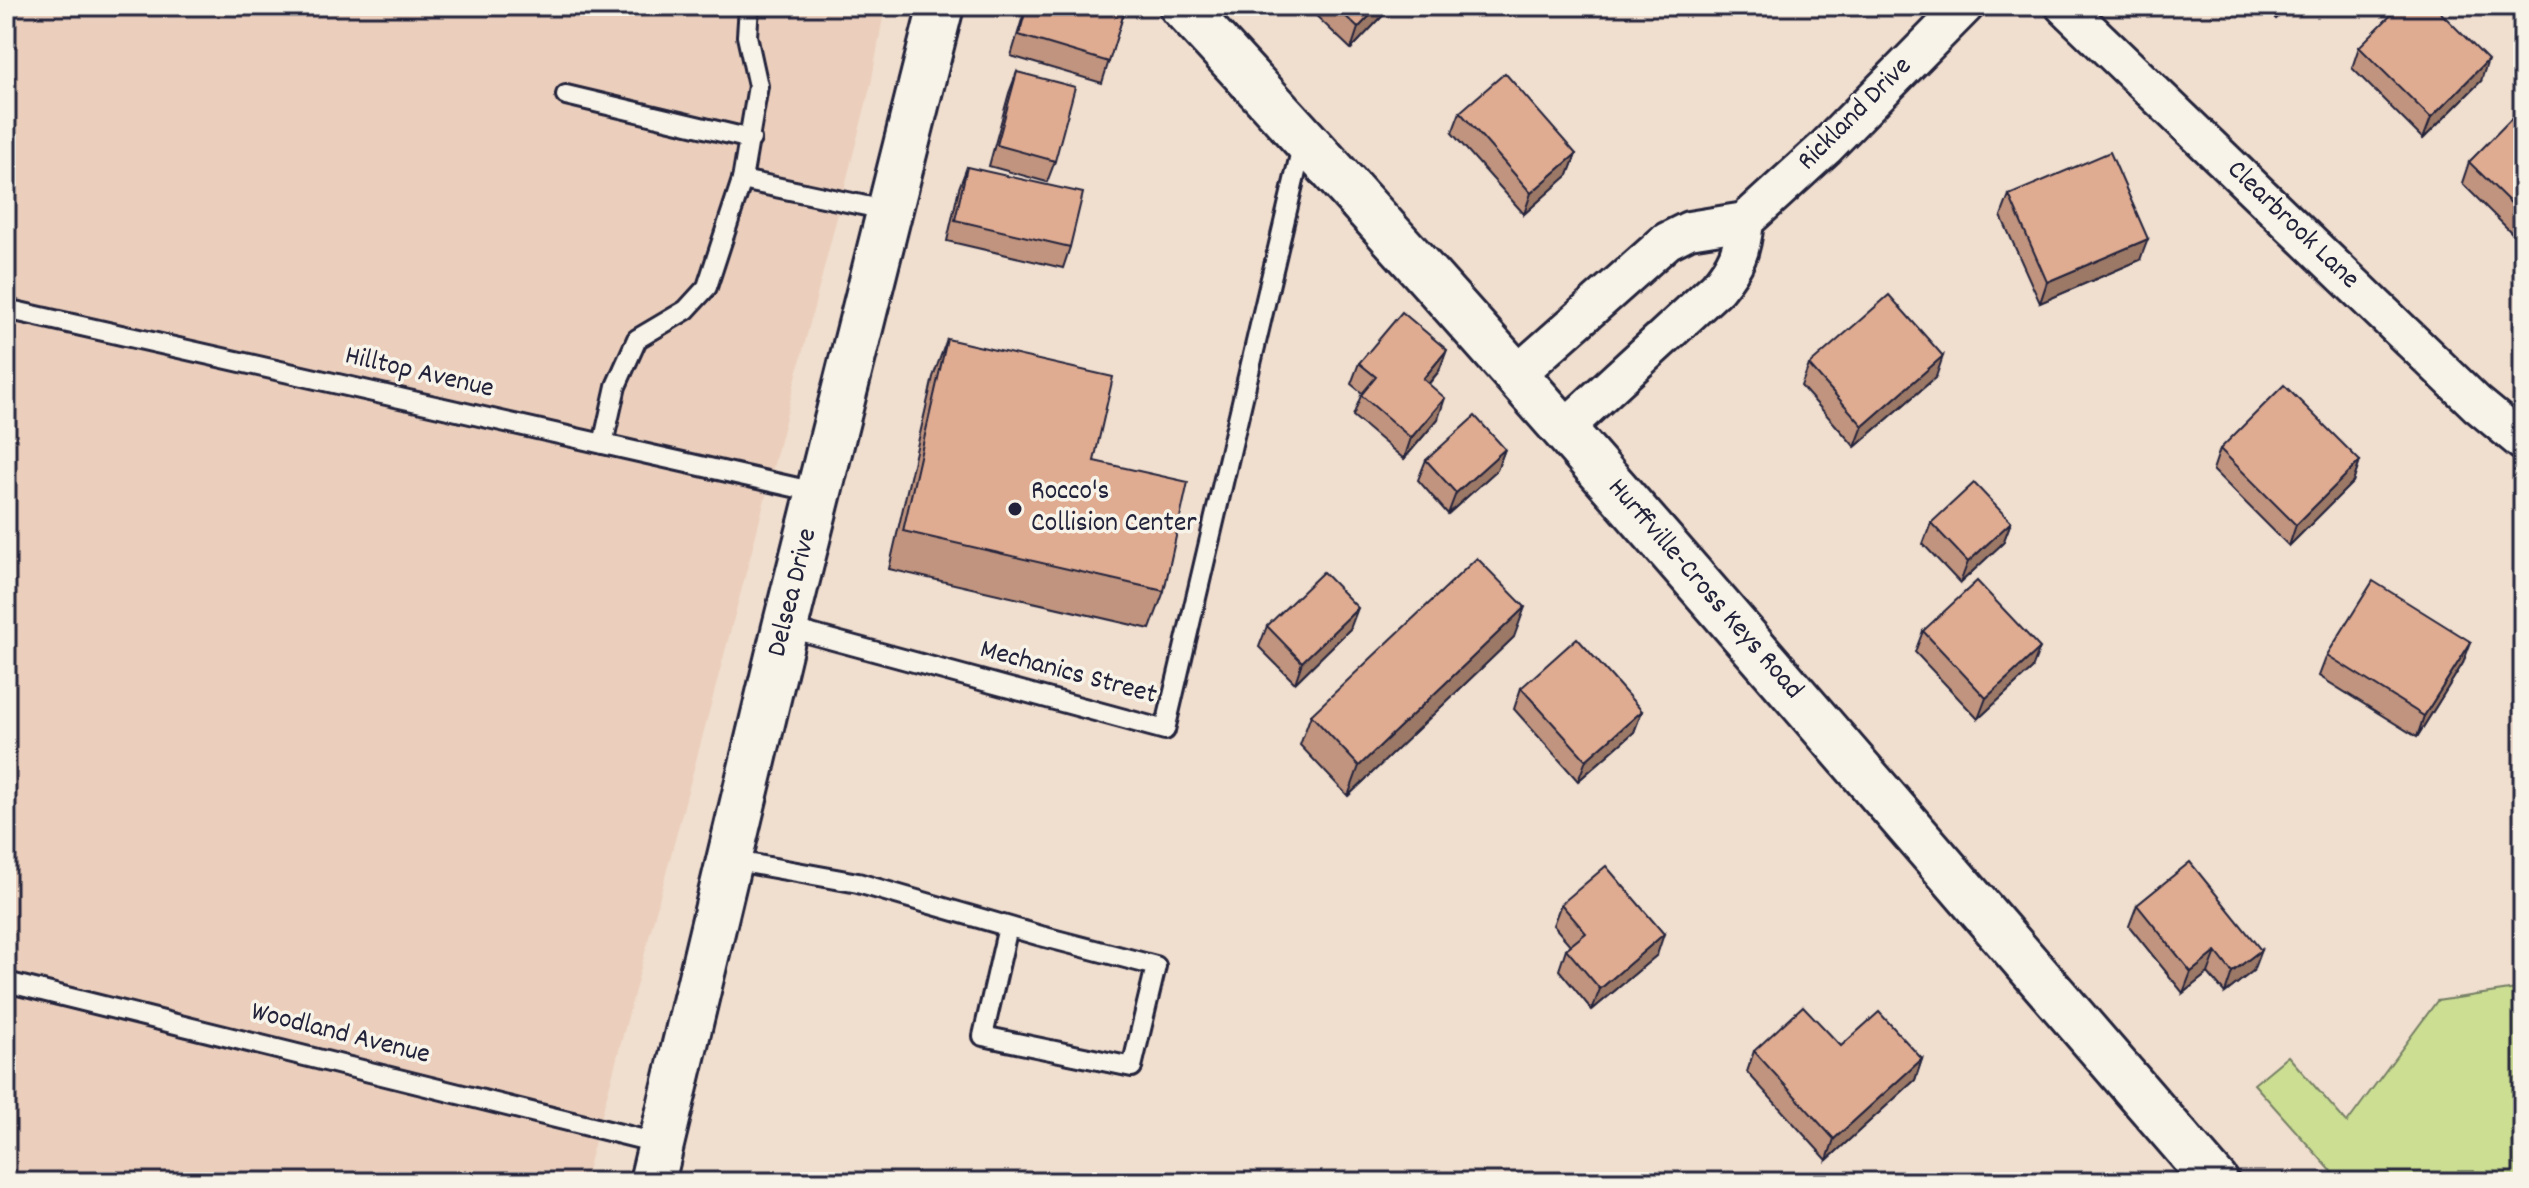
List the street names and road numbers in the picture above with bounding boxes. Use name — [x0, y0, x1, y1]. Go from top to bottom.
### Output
street label: Rickland Drive — [1790, 49, 1922, 181]
street label: Clearbrook Lane — [2216, 152, 2368, 300]
street label: Hilltop Avenue — [341, 337, 497, 411]
street label: Hurffville-Cross Keys Road — [1597, 471, 1811, 709]
street label: Delsea Drive — [759, 525, 829, 661]
street label: Mechanics Street — [975, 631, 1161, 717]
street label: Woodland Avenue — [246, 993, 434, 1077]

